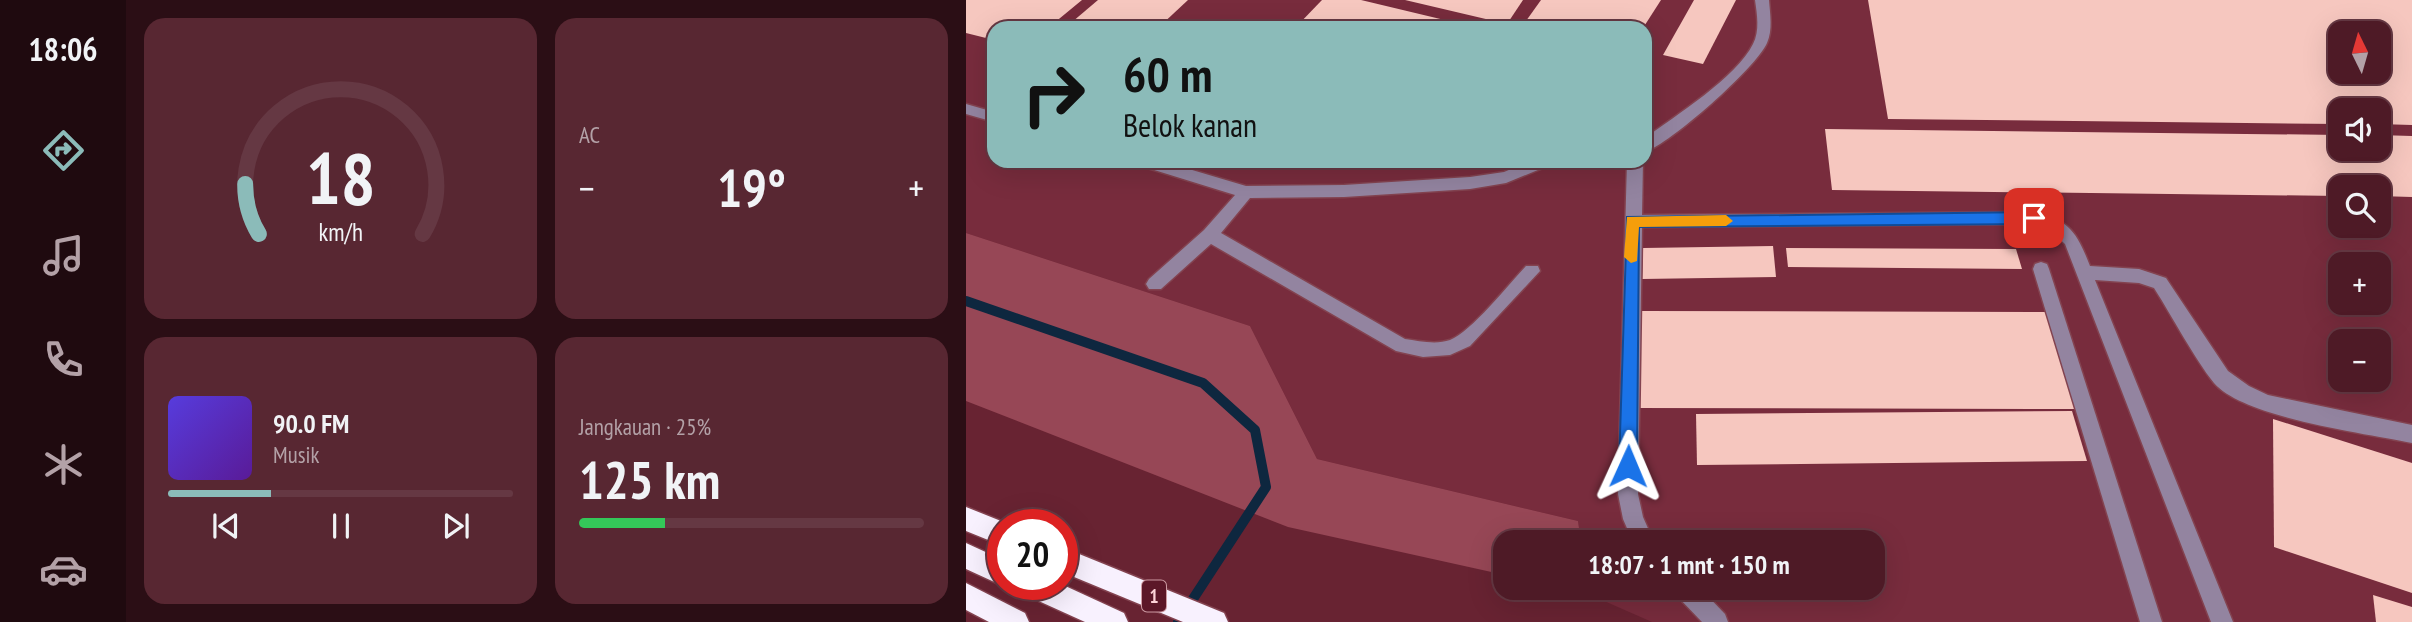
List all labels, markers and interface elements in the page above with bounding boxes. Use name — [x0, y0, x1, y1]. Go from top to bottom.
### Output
north arrow — [2328, 21, 2390, 84]
map controls — [2328, 21, 2391, 392]
text: 18:06 — [28, 28, 98, 70]
text: 60 m — [1123, 42, 1212, 106]
icon: right — [1008, 49, 1099, 140]
button: sound — [2328, 98, 2391, 161]
text: Belok kanan — [1123, 104, 1257, 146]
text: AC — [579, 120, 600, 149]
icon: directions — [39, 126, 88, 175]
text: 18 — [306, 131, 375, 225]
text: 19° — [717, 154, 786, 221]
text: − — [579, 163, 595, 212]
text: + — [908, 163, 924, 212]
button: search — [2328, 175, 2391, 238]
pin — [2004, 188, 2064, 248]
icon: arrive — [2015, 199, 2053, 237]
text: km/h — [318, 216, 363, 248]
icon: music — [39, 231, 88, 280]
button: + — [2328, 252, 2391, 315]
button: − — [2328, 329, 2391, 392]
icon: phone — [39, 335, 88, 384]
text: 90.0 FM — [273, 407, 349, 440]
text: Jangkauan · 25% — [579, 412, 711, 441]
position arrow — [1591, 429, 1665, 503]
icon: climate — [39, 440, 88, 489]
text: Musik — [273, 440, 319, 469]
text: 125 km — [579, 446, 720, 513]
icon: previous — [207, 507, 245, 545]
icon: pause — [322, 507, 360, 545]
icon: next — [437, 507, 475, 545]
speed limit sign: 20 — [987, 509, 1078, 600]
icon: car — [39, 545, 88, 594]
text: 18:07 · 1 mnt · 150 m — [1588, 548, 1790, 581]
road number: 1 — [1142, 580, 1166, 611]

